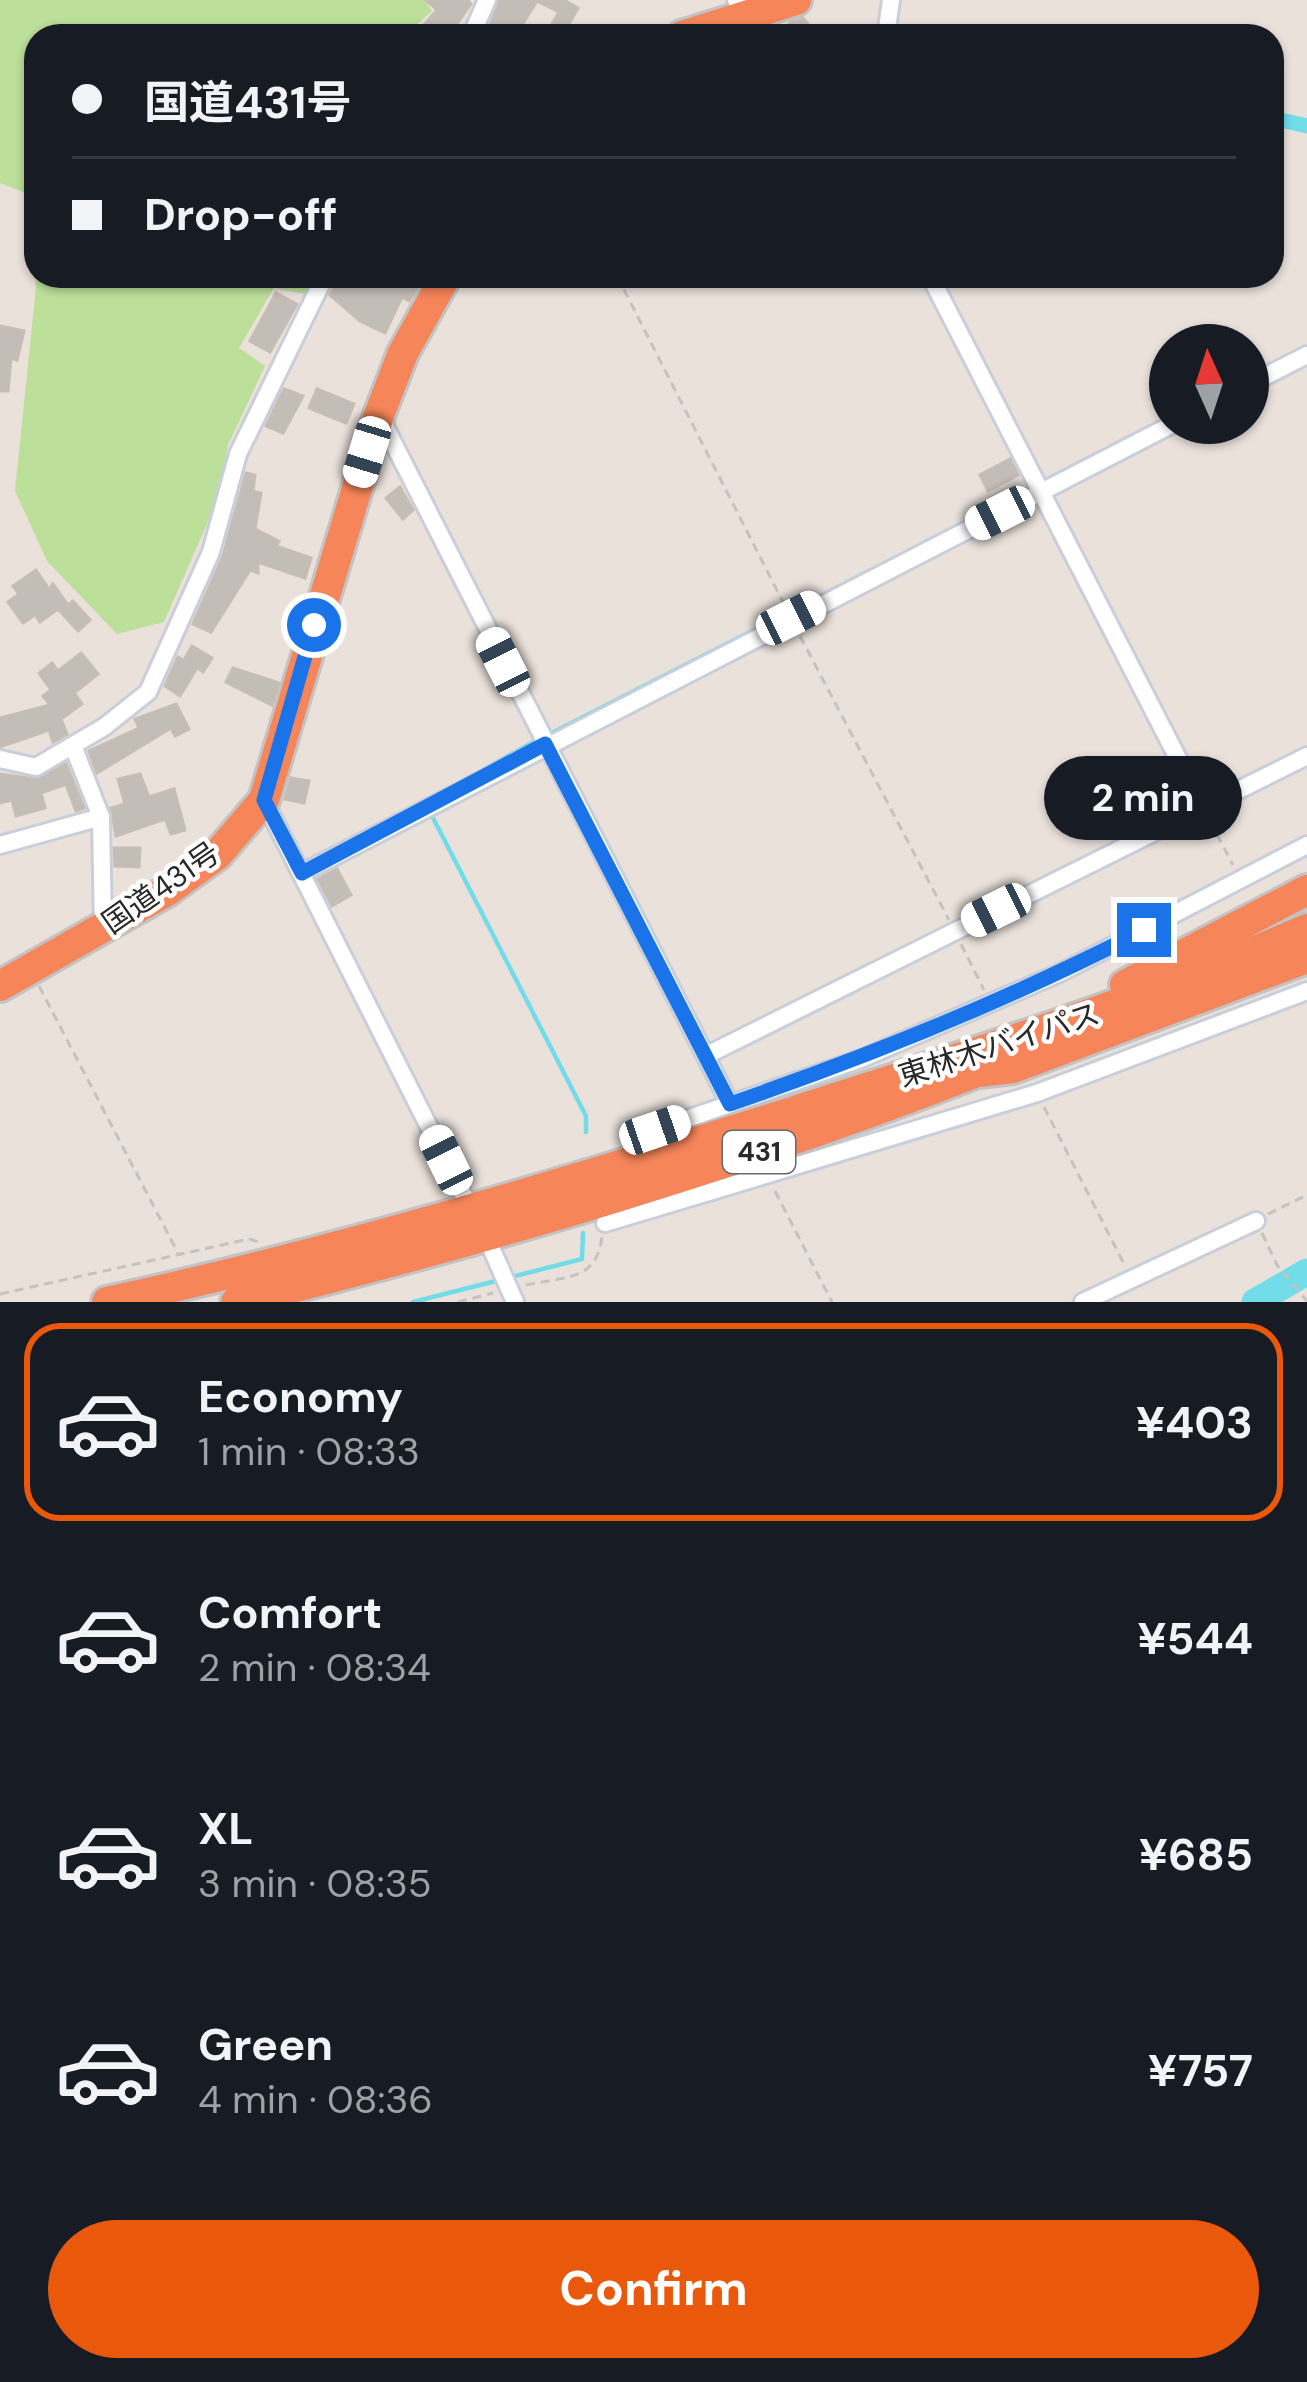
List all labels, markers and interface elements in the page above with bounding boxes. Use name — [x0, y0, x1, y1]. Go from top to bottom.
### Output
text: 国道431号 — [144, 73, 351, 132]
text: Drop-off — [144, 185, 338, 244]
north arrow — [1149, 324, 1269, 444]
map controls — [1149, 324, 1269, 444]
car — [339, 412, 395, 492]
car — [960, 481, 1040, 545]
car — [751, 586, 831, 650]
route start — [287, 598, 341, 652]
car — [471, 622, 535, 702]
callout: 2 min — [1045, 756, 1243, 840]
text: 2 min — [1091, 772, 1195, 823]
street label: 国道431号 — [94, 833, 227, 942]
car — [956, 878, 1036, 942]
route end — [1117, 903, 1171, 957]
street label: 東林木バイパス — [893, 994, 1104, 1095]
car — [615, 1101, 695, 1159]
car — [414, 1120, 478, 1200]
road number: 431 — [723, 1131, 795, 1173]
text: Economy — [198, 1367, 403, 1426]
icon: car — [54, 1368, 162, 1476]
text: ¥403 — [1136, 1393, 1253, 1452]
text: 1 min · 08:33 — [198, 1426, 420, 1477]
text: Comfort — [198, 1583, 382, 1642]
icon: car — [54, 1584, 162, 1692]
text: ¥544 — [1137, 1609, 1253, 1668]
text: 2 min · 08:34 — [198, 1642, 431, 1693]
text: XL — [198, 1799, 253, 1858]
icon: car — [54, 1800, 162, 1908]
text: ¥685 — [1139, 1825, 1253, 1884]
text: 3 min · 08:35 — [198, 1858, 432, 1909]
text: Green — [198, 2015, 333, 2074]
icon: car — [54, 2016, 162, 2124]
text: ¥757 — [1148, 2041, 1253, 2100]
text: 4 min · 08:36 — [198, 2074, 433, 2125]
button: Confirm — [48, 2220, 1259, 2358]

